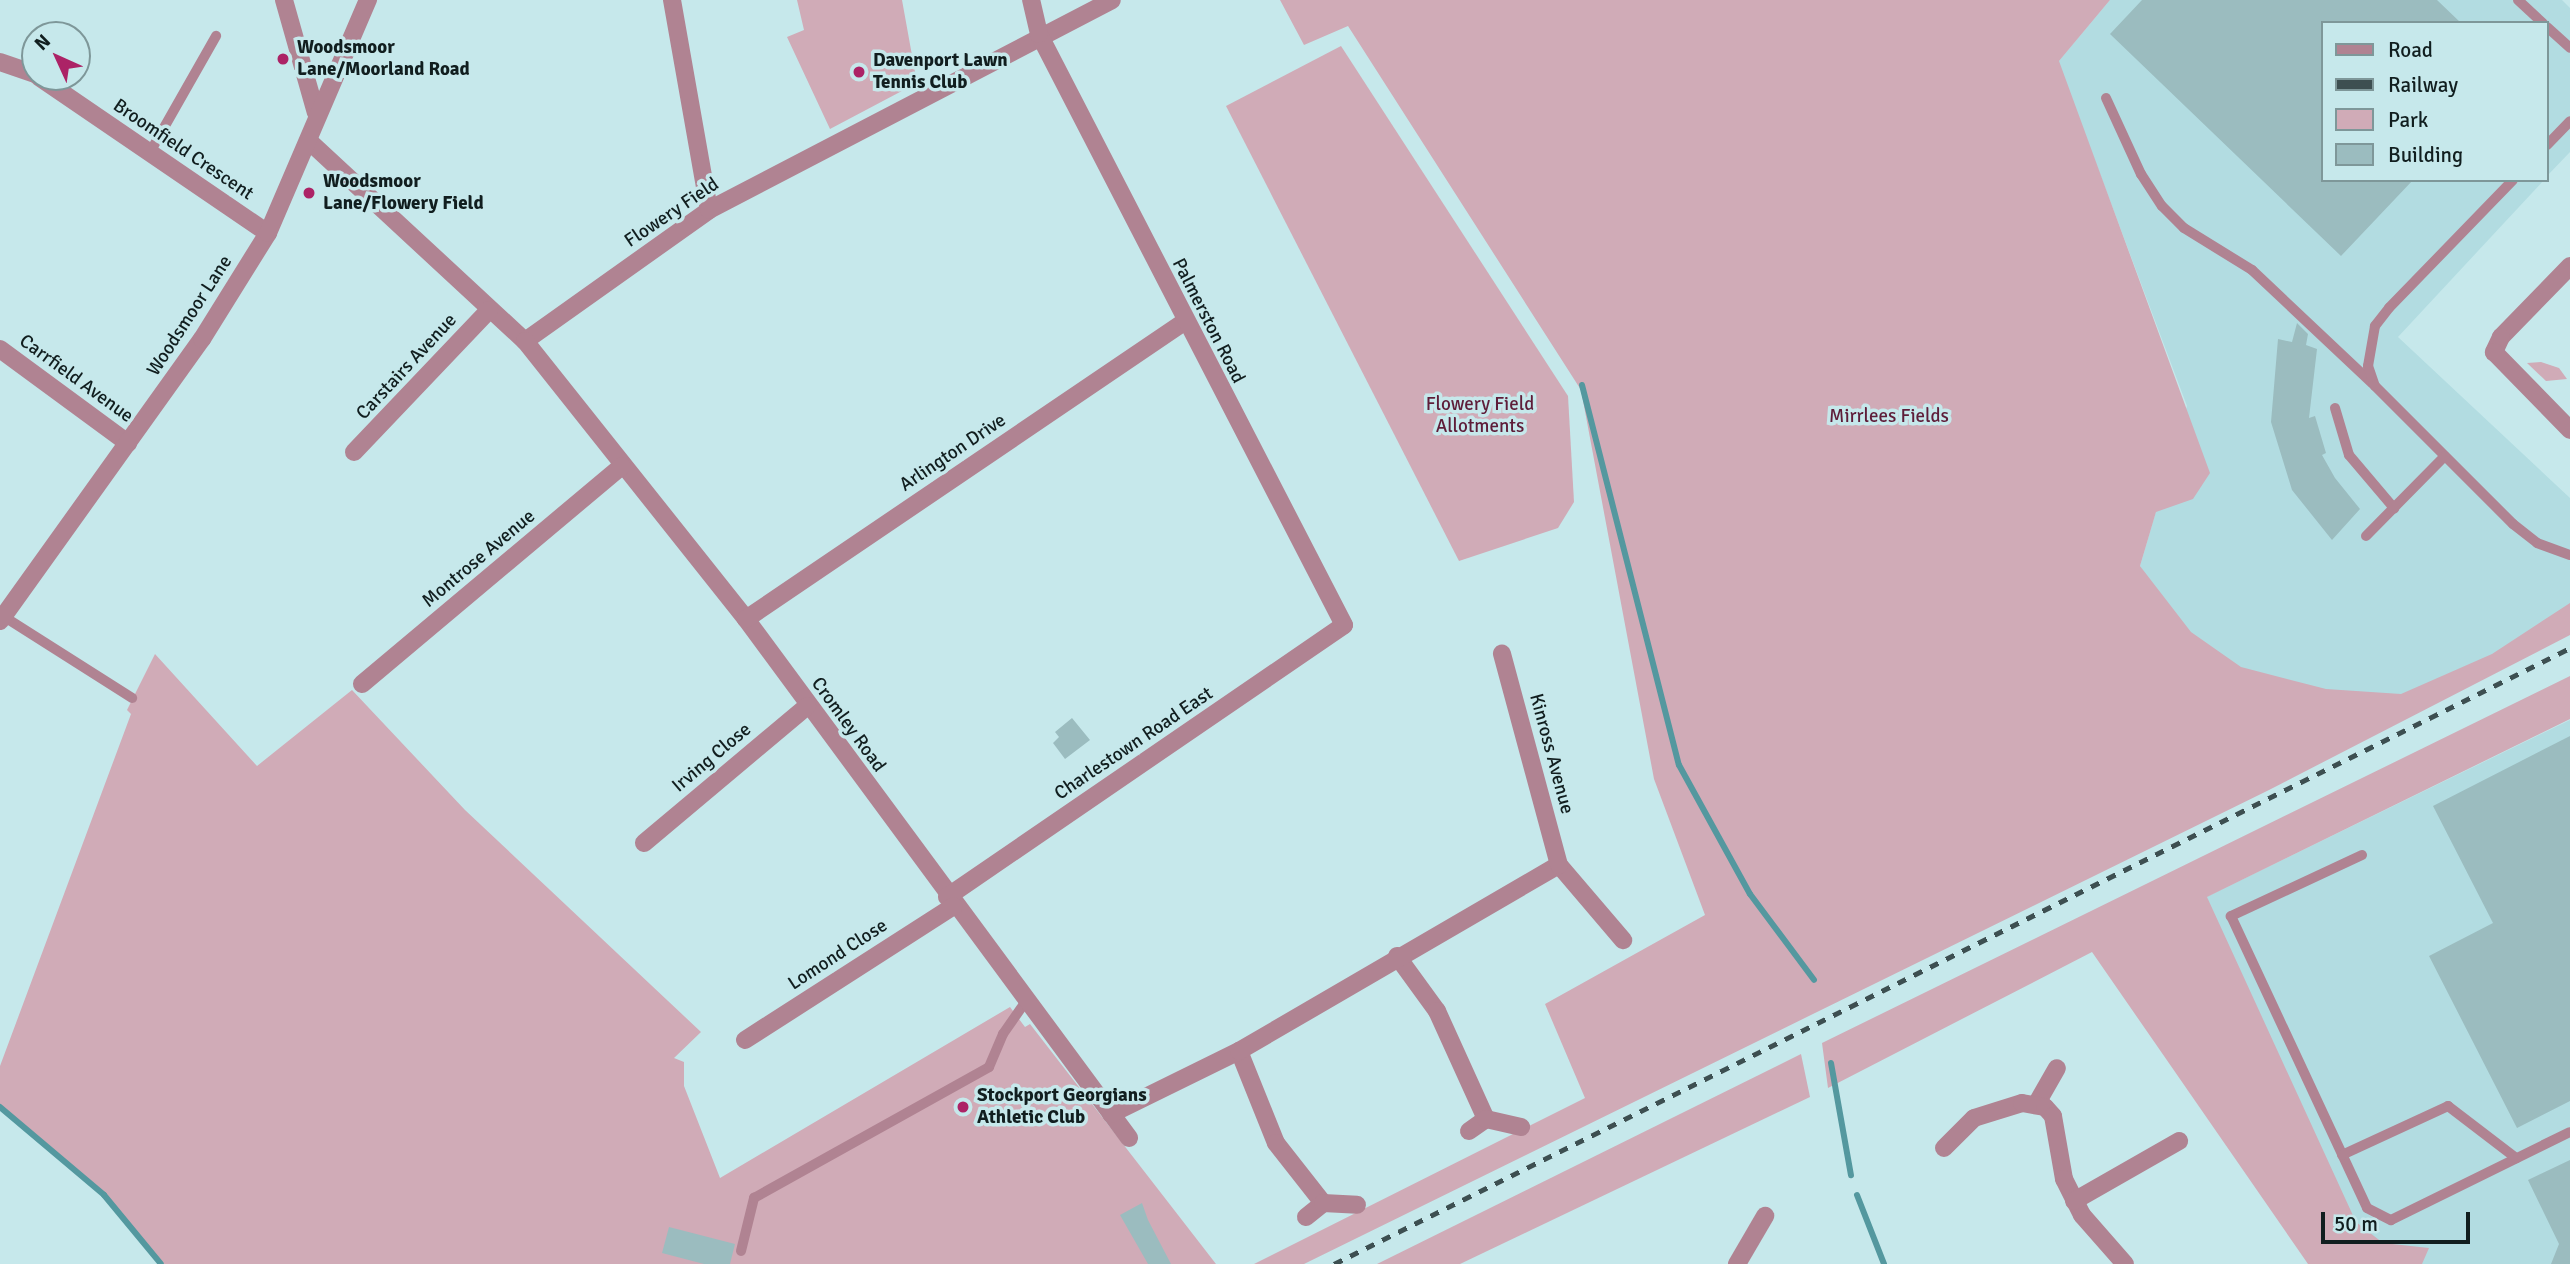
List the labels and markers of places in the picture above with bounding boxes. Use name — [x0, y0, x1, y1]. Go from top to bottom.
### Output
place label: Woodsmoor Lane/Moorland Road — [297, 37, 470, 81]
place label: Davenport Lawn Tennis Club — [873, 50, 1008, 94]
marker: Woodsmoor Lane/Moorland Road — [275, 51, 291, 67]
marker: Davenport Lawn Tennis Club — [851, 64, 867, 80]
place label: Woodsmoor Lane/Flowery Field — [323, 171, 484, 215]
marker: Woodsmoor Lane/Flowery Field — [301, 185, 317, 201]
place label: Stockport Georgians Athletic Club — [977, 1085, 1147, 1129]
marker: Stockport Georgians Athletic Club — [955, 1099, 971, 1115]

